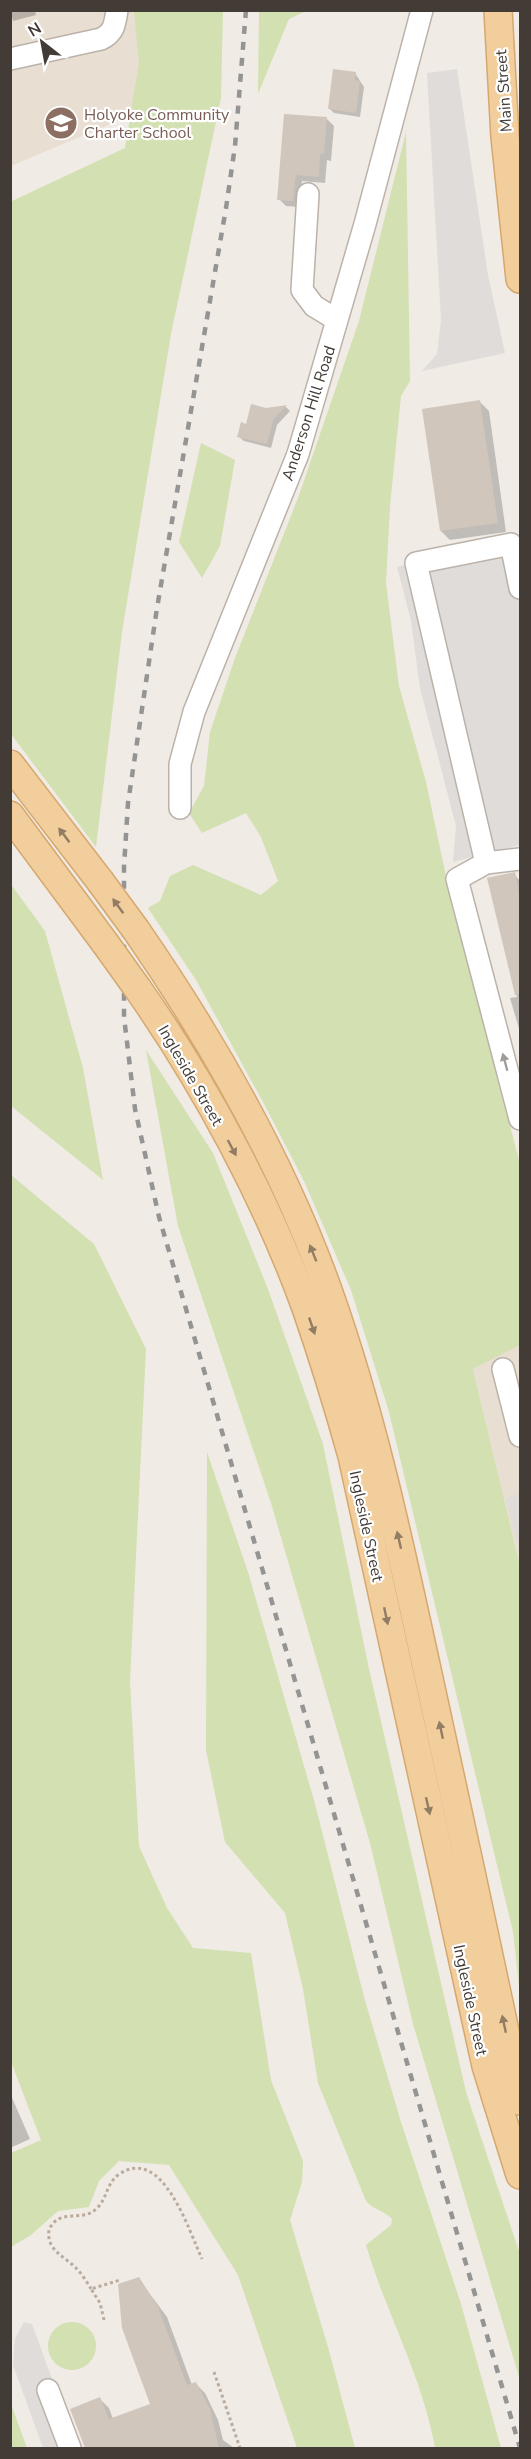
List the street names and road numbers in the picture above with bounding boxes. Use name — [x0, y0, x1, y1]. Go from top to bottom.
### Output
street label: Main Street — [490, 49, 518, 133]
street label: Anderson Hill Road — [277, 343, 341, 484]
street label: Ingleside Street — [152, 1021, 228, 1130]
street label: Ingleside Street — [344, 1469, 389, 1584]
street label: Ingleside Street — [448, 1943, 493, 2058]

